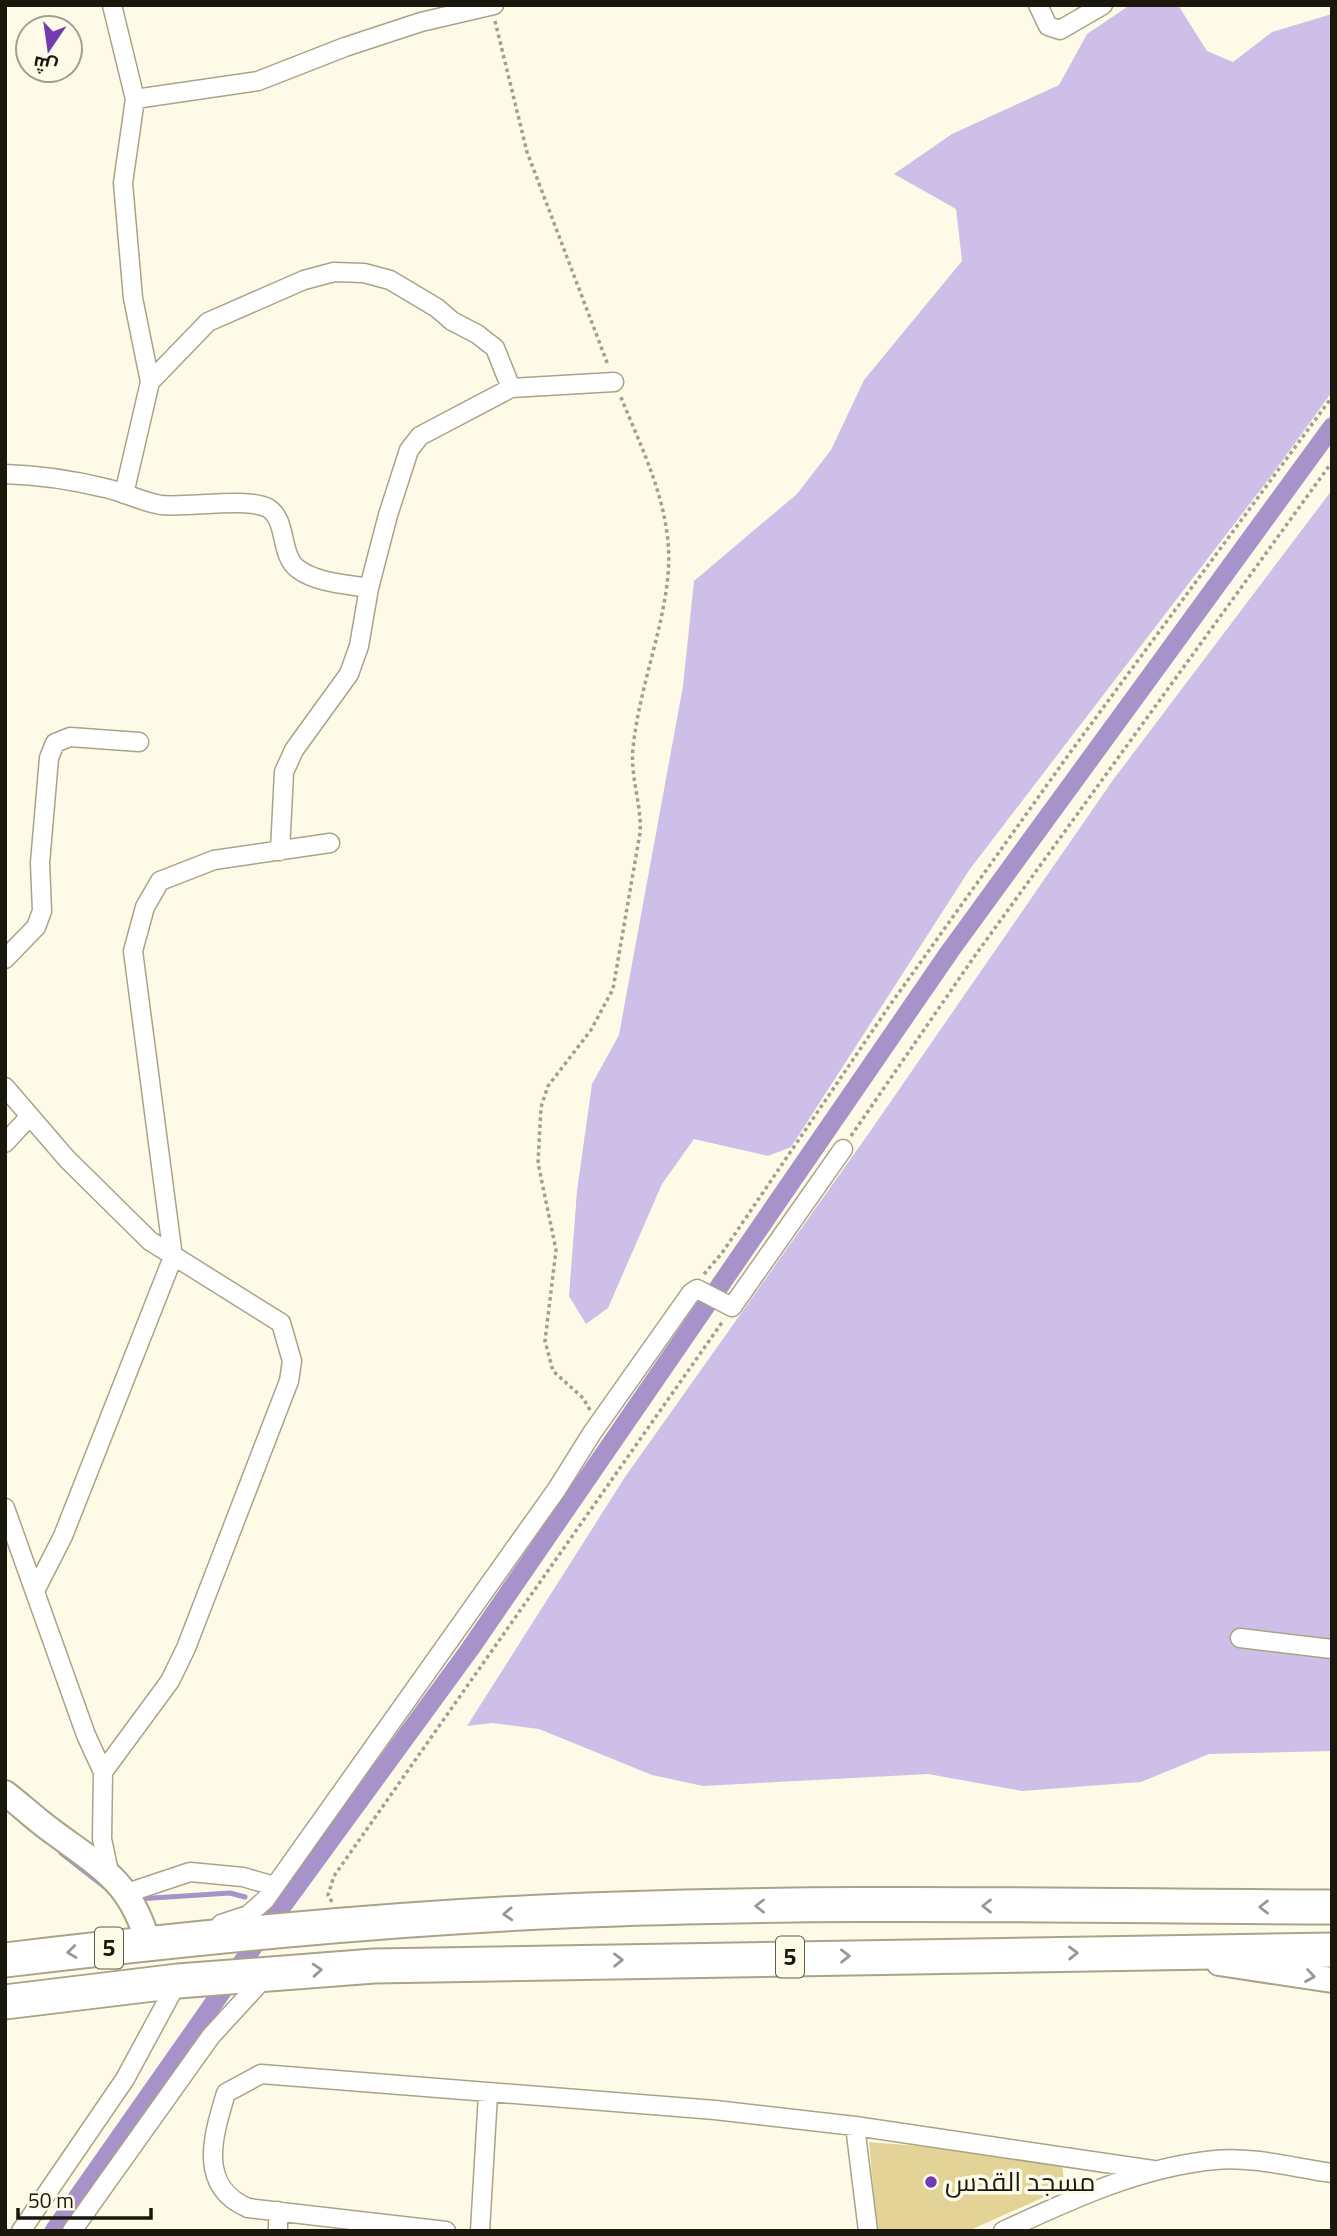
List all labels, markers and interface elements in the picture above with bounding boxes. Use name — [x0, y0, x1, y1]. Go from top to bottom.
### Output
north arrow — [14, 14, 84, 84]
text: ش — [30, 49, 60, 83]
one-way arrow — [754, 1898, 764, 1914]
one-way arrow — [981, 1898, 992, 1914]
one-way arrow — [1258, 1899, 1268, 1915]
one-way arrow — [502, 1906, 513, 1921]
road number: 5 — [95, 1927, 123, 1968]
road number: 5 — [776, 1936, 804, 1978]
one-way arrow — [66, 1944, 77, 1959]
one-way arrow — [1068, 1946, 1079, 1961]
one-way arrow — [841, 1948, 851, 1964]
one-way arrow — [613, 1952, 624, 1968]
one-way arrow — [312, 1963, 323, 1978]
one-way arrow — [1304, 1968, 1316, 1983]
place label: مسجد القدس — [945, 2162, 1096, 2201]
marker: مسجد القدس — [923, 2174, 939, 2190]
scale bar — [18, 2176, 150, 2220]
text: 50 m — [28, 2184, 74, 2216]

